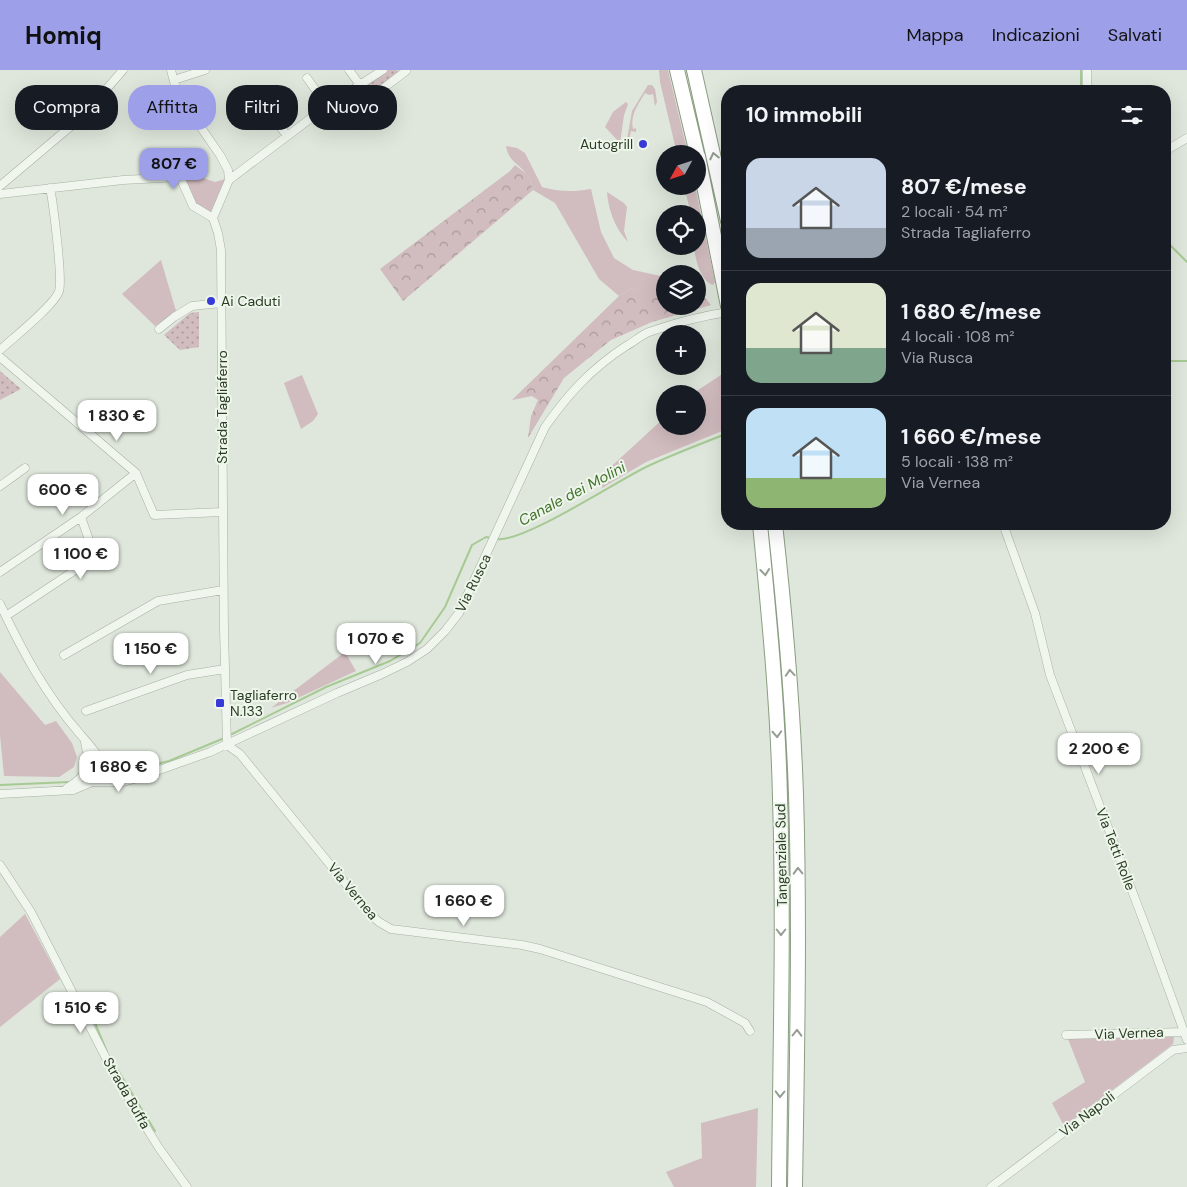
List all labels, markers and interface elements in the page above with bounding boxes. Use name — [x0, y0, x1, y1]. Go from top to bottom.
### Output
text: Homiq — [25, 20, 102, 51]
text: Mappa — [906, 23, 964, 47]
text: Indicazioni — [992, 23, 1080, 47]
text: Salvati — [1108, 23, 1162, 47]
chip: Compra — [15, 85, 118, 130]
chip: Affitta — [128, 85, 216, 130]
chip: Filtri — [226, 85, 298, 130]
chip: Nuovo — [308, 85, 397, 130]
text: 10 immobili — [746, 101, 862, 129]
icon: filters — [1118, 101, 1146, 129]
place label: Autogrill — [580, 135, 633, 153]
marker: Autogrill — [637, 138, 649, 150]
north arrow — [656, 145, 706, 195]
map controls — [656, 145, 706, 435]
pin: 807 € — [139, 148, 209, 190]
one-way arrow — [709, 151, 720, 160]
text: 807 € — [151, 153, 197, 174]
text: 807 €/mese — [901, 173, 1027, 201]
icon: home — [786, 178, 846, 238]
text: 2 locali · 54 m² — [901, 201, 1008, 222]
button: locate — [656, 205, 706, 255]
text: Strada Tagliaferro — [901, 222, 1031, 243]
button: layers — [656, 265, 706, 315]
place label: Ai Caduti — [221, 292, 281, 310]
marker: Ai Caduti — [205, 295, 217, 307]
text: 1 680 €/mese — [901, 298, 1041, 326]
icon: home — [786, 303, 846, 363]
button: + — [656, 325, 706, 375]
text: 4 locali · 108 m² — [901, 326, 1014, 347]
text: Via Rusca — [901, 347, 973, 368]
street label: Strada Tagliaferro — [213, 350, 231, 464]
button: − — [656, 385, 706, 435]
pin: 1 830 € — [71, 400, 163, 442]
text: 1 830 € — [88, 405, 146, 426]
text: 1 660 €/mese — [901, 423, 1041, 451]
icon: home — [786, 428, 846, 488]
text: 5 locali · 138 m² — [901, 451, 1013, 472]
water label: Canale dei Molini — [515, 457, 629, 531]
text: Via Vernea — [901, 472, 980, 493]
pin: 600 € — [28, 474, 98, 516]
text: 600 € — [38, 479, 88, 500]
pin: 1 100 € — [35, 538, 127, 580]
text: 1 100 € — [54, 543, 108, 564]
street label: Via Rusca — [451, 551, 495, 615]
one-way arrow — [759, 569, 770, 577]
pin: 1 070 € — [330, 622, 422, 665]
text: 1 070 € — [348, 628, 404, 649]
pin: 1 150 € — [105, 632, 197, 675]
text: 1 150 € — [124, 638, 178, 659]
one-way arrow — [784, 669, 795, 677]
place label: Tagliaferro N.133 — [230, 686, 297, 720]
marker: Tagliaferro N.133 — [214, 697, 226, 709]
one-way arrow — [772, 730, 783, 738]
pin: 2 200 € — [1053, 732, 1145, 775]
text: 2 200 € — [1068, 738, 1130, 759]
pin: 1 680 € — [73, 750, 165, 793]
text: 1 680 € — [90, 756, 148, 777]
street label: Tangenziale Sud — [771, 803, 791, 907]
street label: Via Tetti Rolle — [1092, 805, 1140, 893]
street label: Via Vernea — [324, 859, 382, 923]
one-way arrow — [793, 867, 803, 874]
pin: 1 660 € — [418, 884, 510, 927]
text: 1 660 € — [435, 890, 493, 911]
one-way arrow — [776, 928, 787, 936]
pin: 1 510 € — [35, 992, 127, 1034]
text: 1 510 € — [54, 997, 108, 1018]
street label: Via Vernea — [1094, 1023, 1164, 1043]
one-way arrow — [792, 1029, 802, 1037]
street label: Strada Buffa — [99, 1054, 155, 1132]
street label: Via Napoli — [1056, 1087, 1118, 1141]
one-way arrow — [775, 1090, 785, 1098]

